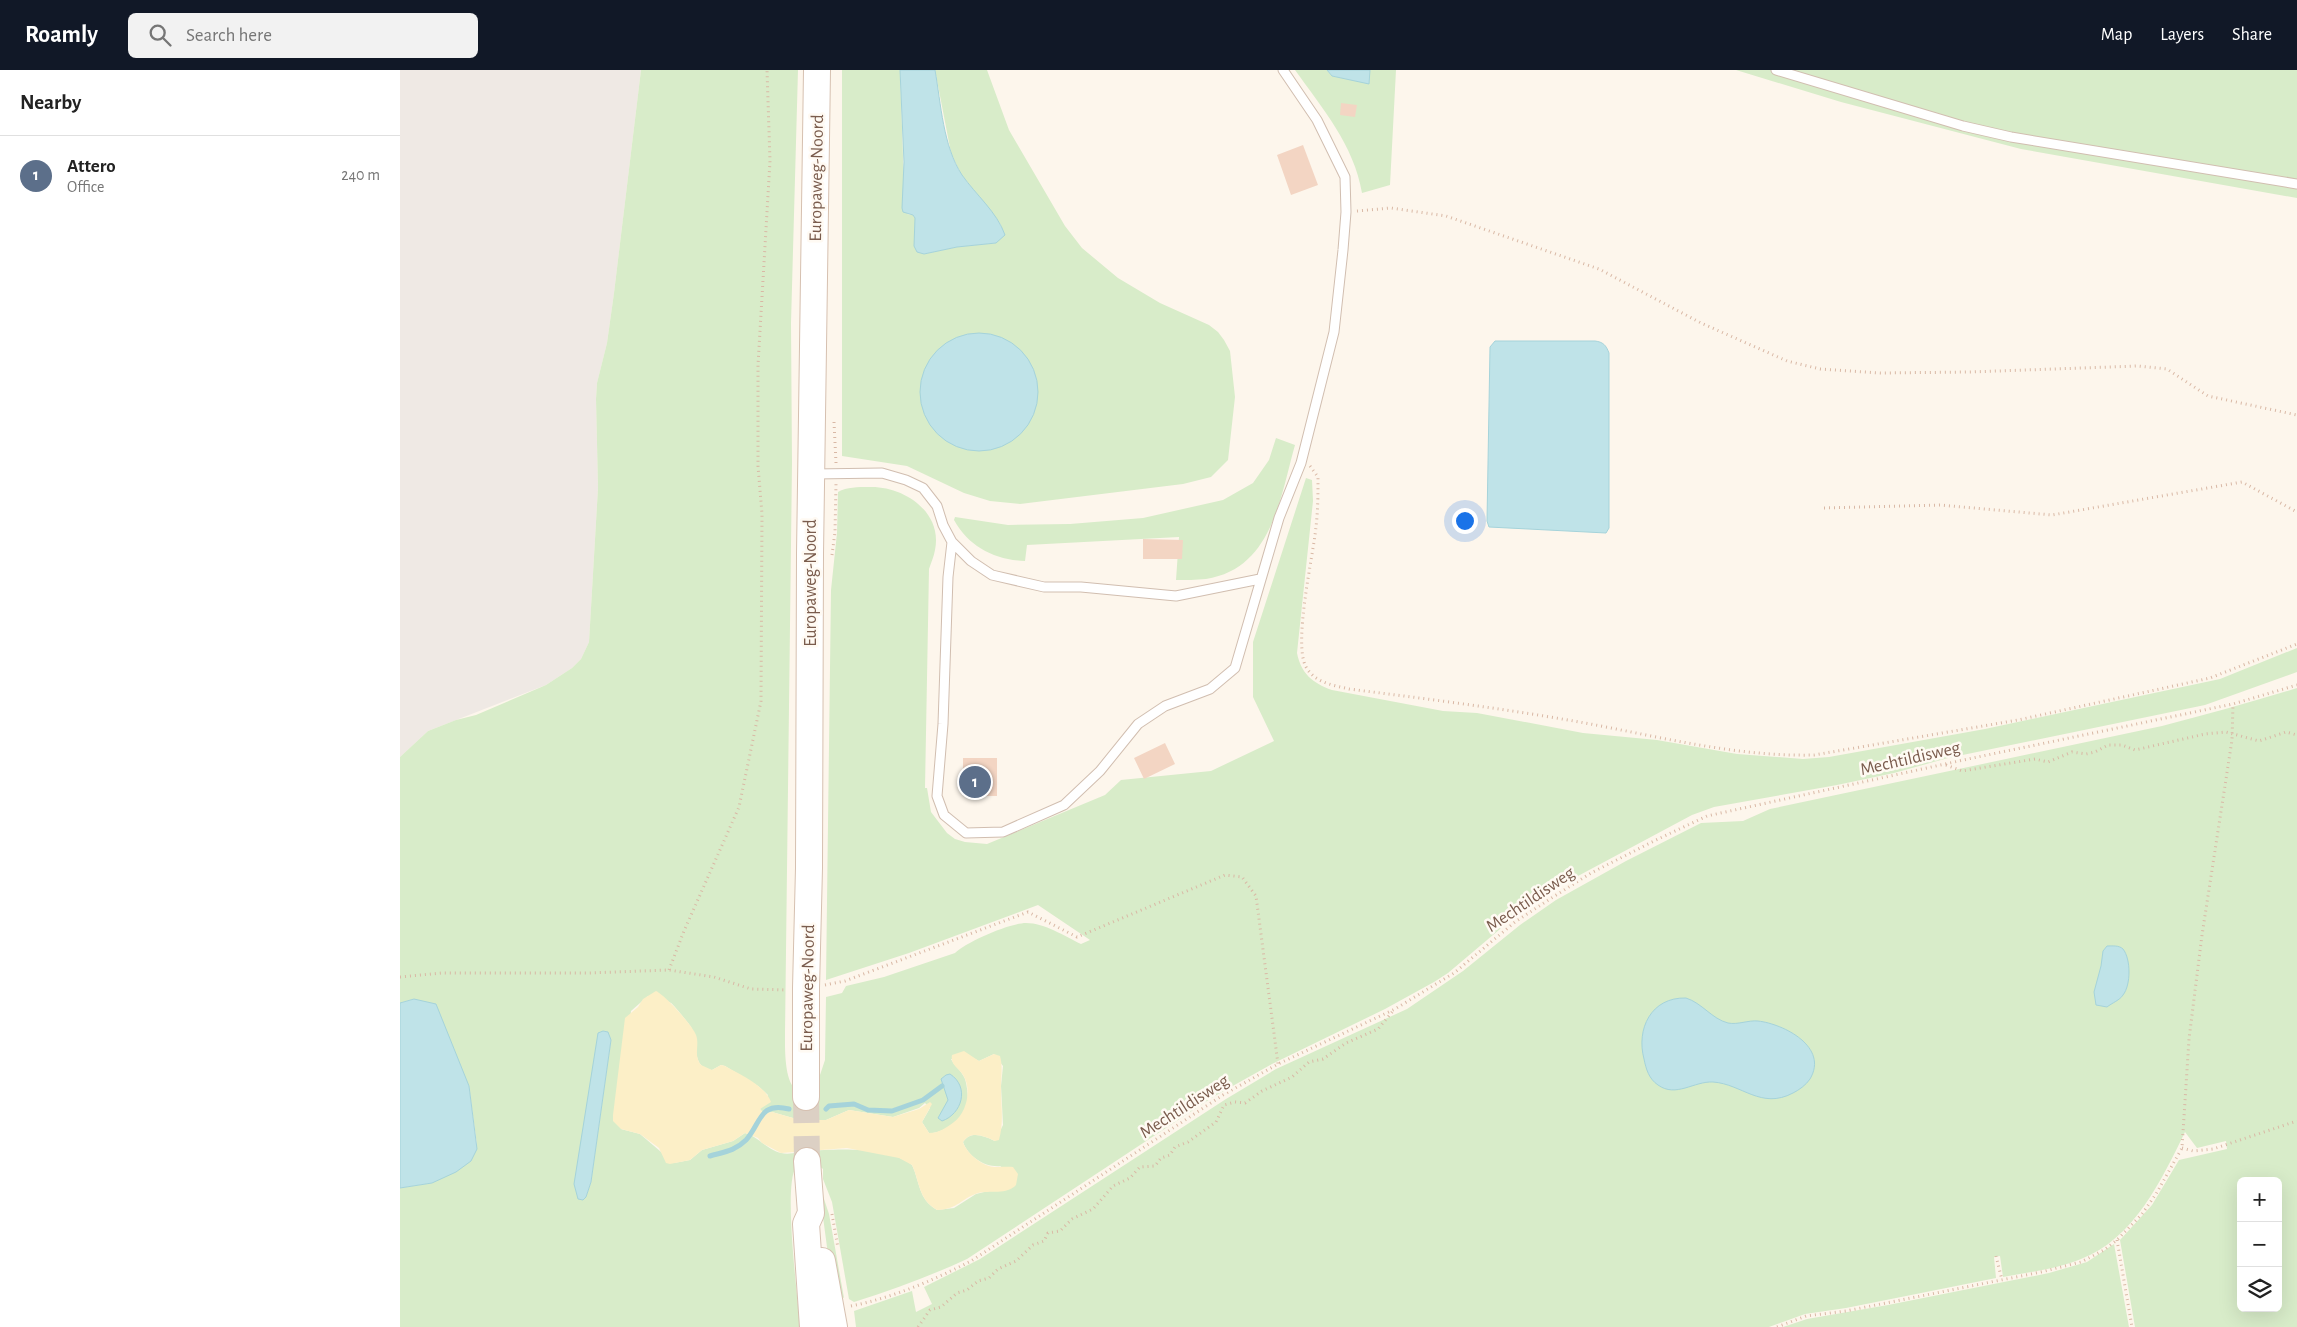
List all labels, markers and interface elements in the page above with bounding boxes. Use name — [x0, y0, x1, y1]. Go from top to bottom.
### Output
search box — [128, 13, 478, 58]
icon: search — [146, 21, 174, 49]
text: Roamly — [25, 23, 98, 47]
text: Search here — [186, 26, 272, 45]
text: Map — [2101, 26, 2132, 44]
text: Layers — [2160, 26, 2204, 44]
text: Share — [2232, 26, 2272, 44]
text: Nearby — [20, 92, 81, 113]
street label: Europaweg-Noord — [807, 114, 827, 242]
text: Attero — [67, 157, 116, 176]
text: 1 — [33, 167, 39, 183]
text: 240 m — [341, 167, 380, 183]
text: Office — [67, 179, 104, 195]
your location — [1452, 508, 1478, 534]
street label: Europaweg-Noord — [802, 519, 820, 647]
street label: Mechtildisweg — [1858, 739, 1962, 779]
pin: 1 — [959, 763, 991, 801]
street label: Mechtildisweg — [1483, 864, 1578, 936]
street label: Europaweg-Noord — [798, 924, 818, 1052]
street label: Mechtildisweg — [1137, 1071, 1232, 1142]
map controls — [2237, 1177, 2282, 1312]
button: + — [2237, 1177, 2282, 1222]
button: − — [2237, 1222, 2282, 1267]
button: layers — [2237, 1267, 2282, 1312]

